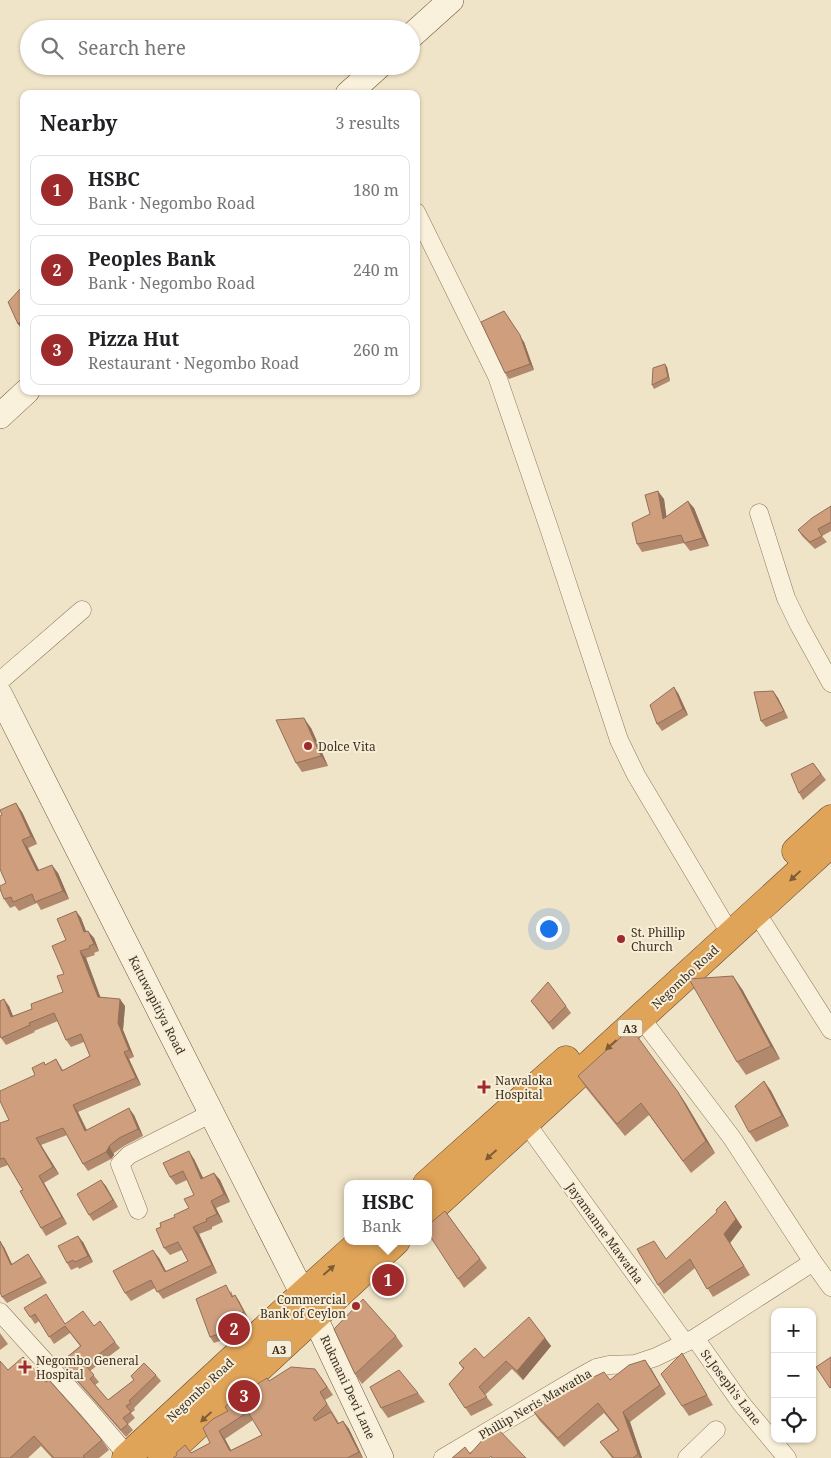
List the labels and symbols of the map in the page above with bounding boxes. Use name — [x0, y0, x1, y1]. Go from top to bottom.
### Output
place label: Dolce Vita — [318, 738, 376, 755]
marker: Dolce Vita — [302, 740, 314, 752]
one-way arrow — [790, 870, 802, 882]
your location — [536, 916, 562, 942]
place label: St. Phillip Church — [631, 924, 685, 955]
marker: St. Phillip Church — [615, 933, 627, 945]
street label: Negombo Road — [648, 941, 723, 1013]
street label: Katuwapitiya Road — [125, 953, 190, 1058]
road number: A3 — [618, 1020, 642, 1036]
one-way arrow — [605, 1040, 617, 1051]
place label: Nawaloka Hospital — [495, 1072, 553, 1103]
marker: Nawaloka Hospital — [477, 1080, 491, 1094]
one-way arrow — [485, 1149, 497, 1161]
street label: Jayamanne Mawatha — [562, 1178, 648, 1287]
pin: 1 — [372, 1261, 404, 1299]
one-way arrow — [323, 1265, 336, 1276]
place label: Commercial Bank of Ceylon — [260, 1291, 346, 1322]
marker: Commercial Bank of Ceylon — [350, 1300, 362, 1312]
pin: 2 — [218, 1310, 250, 1348]
street label: Rukmani Devi Lane — [316, 1332, 380, 1442]
road number: A3 — [266, 1340, 292, 1358]
street label: St.Joseph's Lane — [697, 1346, 765, 1428]
place label: Negombo General Hospital — [36, 1352, 139, 1383]
street label: Negombo Road — [163, 1354, 238, 1426]
marker: Negombo General Hospital — [18, 1360, 32, 1374]
street label: Phillip Neris Mawatha — [475, 1365, 595, 1443]
pin: 3 — [228, 1377, 260, 1415]
one-way arrow — [200, 1411, 212, 1423]

